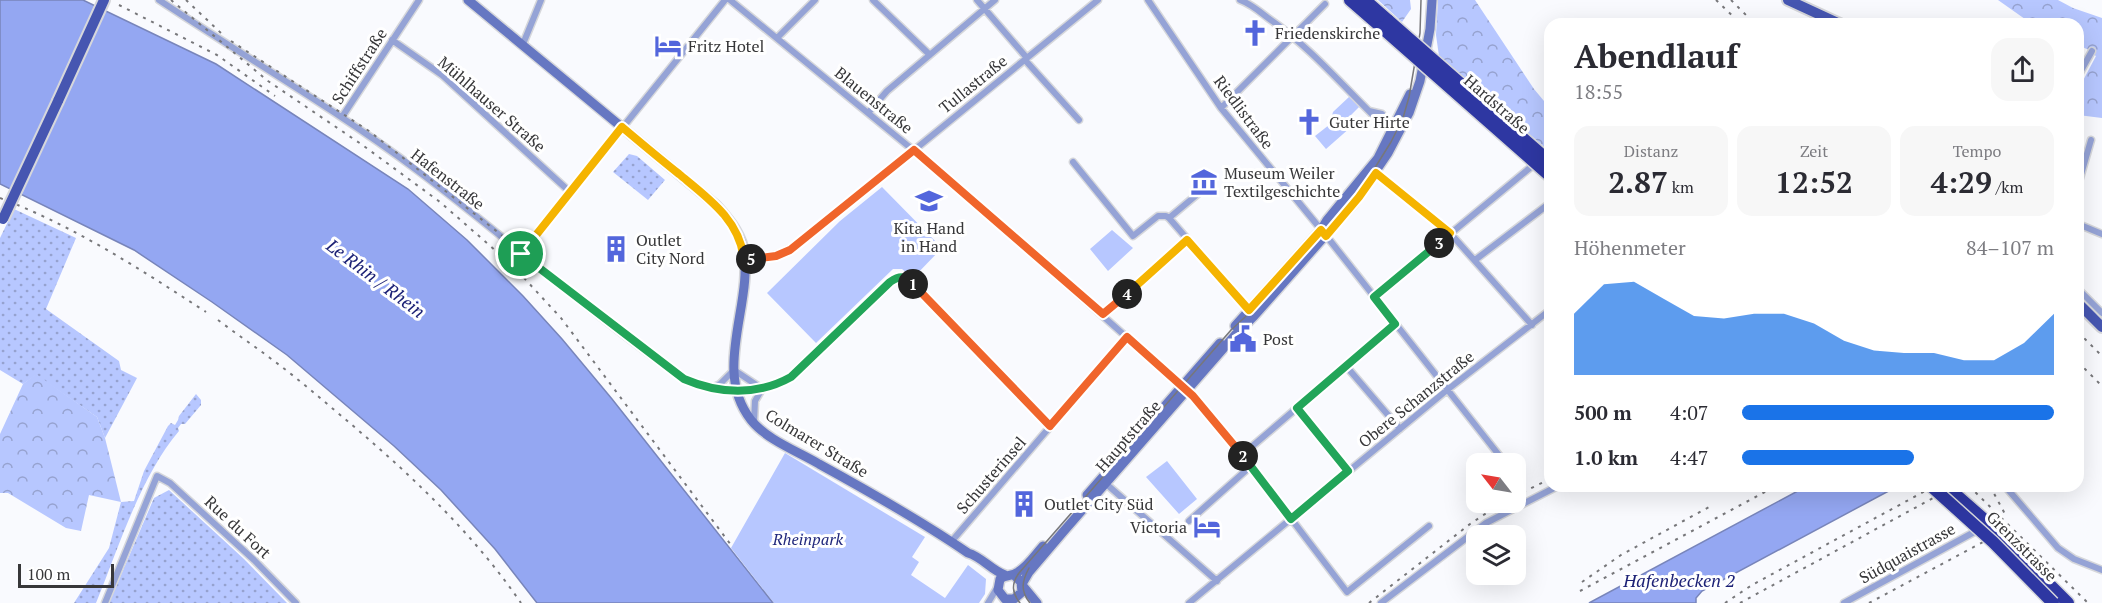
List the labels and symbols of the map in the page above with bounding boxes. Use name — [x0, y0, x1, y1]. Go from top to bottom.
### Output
church icon: Friedenskirche — [1240, 18, 1270, 48]
place label: Friedenskirche — [1275, 22, 1380, 44]
street label: Schiffstraße — [326, 24, 392, 108]
hotel icon: Fritz Hotel — [653, 31, 683, 61]
place label: Fritz Hotel — [688, 35, 765, 57]
street label: Tullastraße — [934, 50, 1012, 118]
street label: Mühlhauser Straße — [433, 51, 551, 157]
street label: Blauenstraße — [830, 62, 918, 138]
street label: Hardstraße — [1460, 69, 1534, 139]
street label: Riedlistraße — [1209, 71, 1279, 153]
church icon: Guter Hirte — [1294, 107, 1324, 137]
place label: Guter Hirte — [1329, 111, 1410, 133]
street label: Hafenstraße — [407, 143, 489, 215]
place label: Museum Weiler Textilgeschichte — [1224, 162, 1340, 202]
museum icon: Museum Weiler Textilgeschichte — [1189, 167, 1219, 197]
school or university icon: Kita Hand in Hand — [914, 186, 944, 216]
place label: Kita Hand in Hand — [893, 217, 965, 257]
pin — [495, 228, 546, 279]
pin: 3 — [1424, 228, 1454, 258]
place label: Outlet City Nord — [636, 229, 705, 269]
water label: Le Rhin / Rhein — [321, 233, 430, 323]
building icon: Outlet City Nord — [601, 234, 631, 264]
pin: 5 — [736, 244, 766, 274]
pin: 1 — [898, 269, 928, 299]
pin: 4 — [1112, 279, 1142, 309]
public building icon: Post — [1228, 324, 1258, 354]
place label: Post — [1263, 328, 1294, 350]
street label: Obere Schanzstraße — [1354, 345, 1478, 453]
street label: Hauptstraße — [1090, 395, 1166, 477]
street label: Colmarer Straße — [761, 404, 873, 482]
street label: Schusterinsel — [951, 432, 1031, 518]
pin: 2 — [1228, 441, 1258, 471]
north arrow — [1466, 453, 1526, 513]
building icon: Outlet City Süd — [1009, 489, 1039, 519]
street label: Rue du Fort — [200, 491, 276, 563]
place label: Outlet City Süd — [1044, 493, 1153, 515]
street label: Grenzstrasse — [1982, 506, 2062, 586]
hotel icon: Victoria — [1192, 512, 1222, 542]
place label: Victoria — [1130, 516, 1187, 538]
street label: Südquaistrasse — [1855, 518, 1959, 588]
park label: Rheinpark — [772, 528, 843, 550]
scale bar — [18, 561, 114, 588]
water label: Hafenbecken 2 — [1622, 568, 1735, 592]

